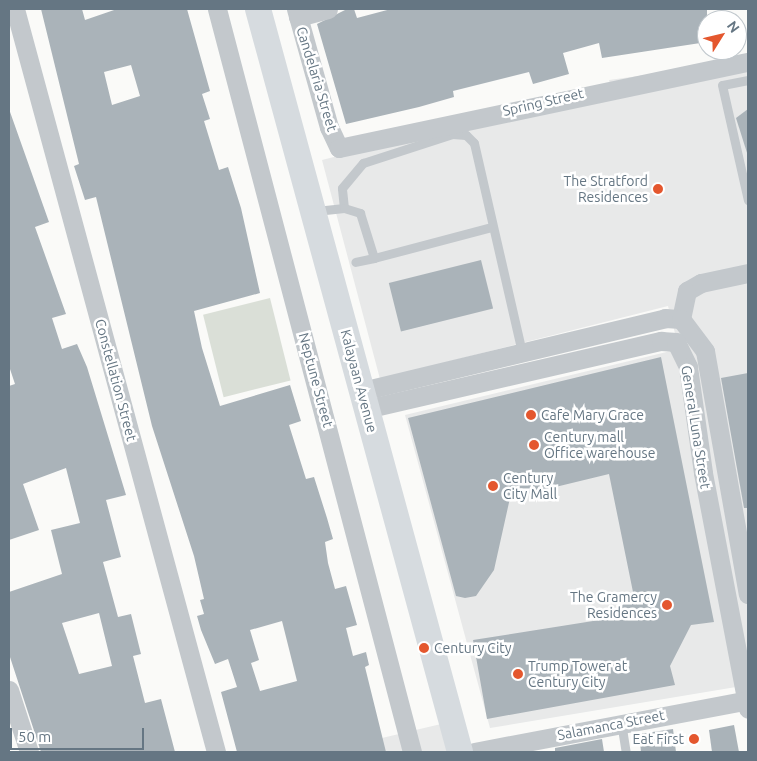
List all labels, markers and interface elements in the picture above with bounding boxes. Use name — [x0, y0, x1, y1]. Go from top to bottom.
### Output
north arrow — [697, 10, 747, 60]
text: N — [724, 18, 743, 36]
street label: Candelaria Street — [293, 25, 341, 133]
street label: Spring Street — [501, 85, 585, 119]
place label: The Stratford Residences — [563, 173, 648, 206]
marker: The Stratford Residences — [652, 183, 664, 195]
street label: Constellation Street — [92, 317, 140, 443]
street label: Kalayaan Avenue — [337, 328, 381, 434]
street label: Neptune Street — [295, 331, 337, 429]
street label: General Luna Street — [678, 364, 714, 490]
place label: Cafe Mary Grace — [541, 407, 644, 423]
marker: Cafe Mary Grace — [525, 409, 537, 421]
place label: Century mall Office warehouse — [544, 429, 655, 462]
marker: Century mall Office warehouse — [528, 439, 540, 451]
place label: Century City Mall — [503, 470, 557, 502]
marker: Century City Mall — [487, 480, 499, 492]
place label: The Gramercy Residences — [570, 589, 657, 622]
marker: The Gramercy Residences — [661, 599, 673, 611]
place label: Century City — [434, 640, 512, 656]
marker: Century City — [418, 642, 430, 654]
place label: Trump Tower at Century City — [528, 658, 627, 690]
marker: Trump Tower at Century City — [512, 668, 524, 680]
street label: Salamanca Street — [556, 706, 666, 744]
scale bar — [12, 718, 146, 750]
text: 50 m — [18, 728, 51, 745]
place label: Eat First — [633, 731, 684, 747]
marker: Eat First — [688, 733, 700, 745]

